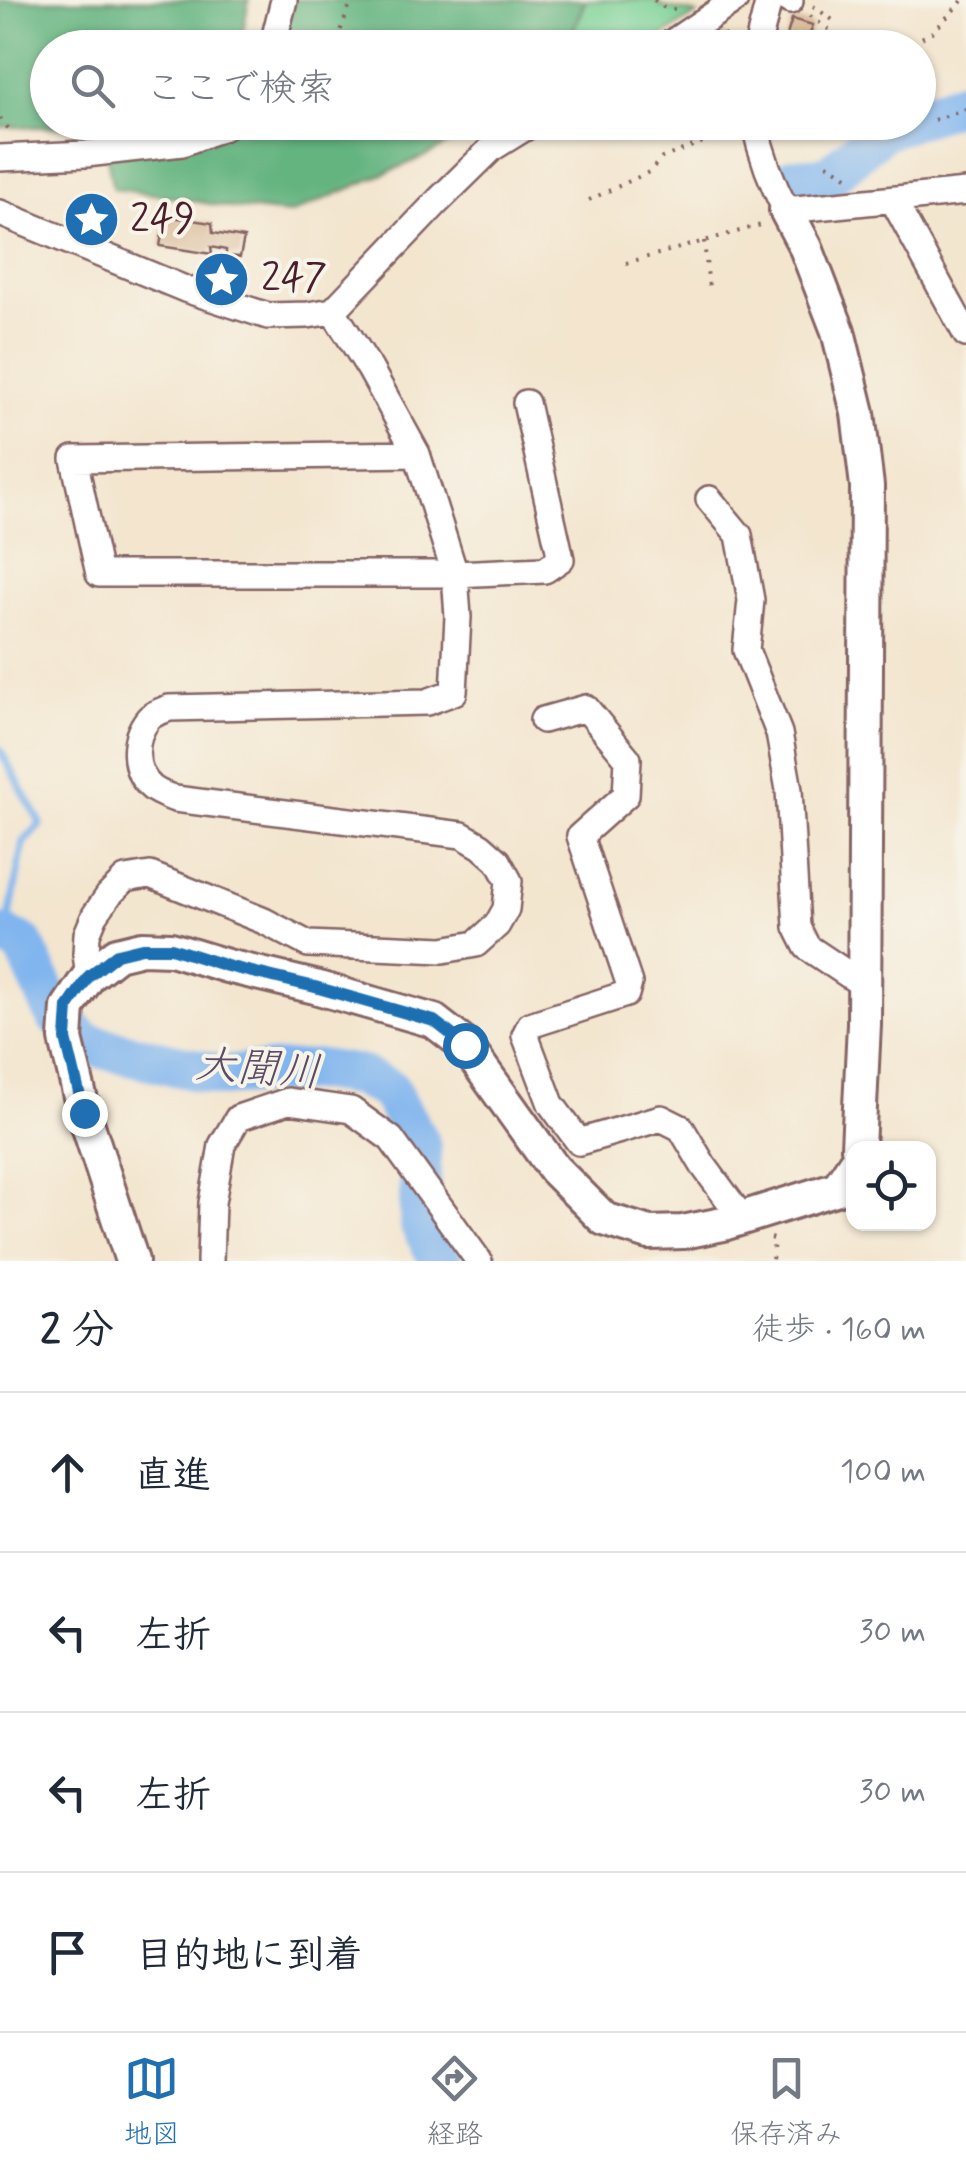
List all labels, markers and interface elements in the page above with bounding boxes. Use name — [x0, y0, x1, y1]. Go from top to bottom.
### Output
search box — [30, 30, 936, 140]
icon: search — [65, 58, 120, 113]
text: ここで検索 — [145, 65, 335, 114]
place icon: 249 — [61, 190, 121, 250]
place label: 249 — [130, 194, 195, 246]
place icon: 247 — [192, 249, 252, 309]
place label: 247 — [261, 253, 327, 305]
route start — [443, 1023, 489, 1069]
water label: 大聞川 — [193, 1038, 323, 1102]
route end — [62, 1091, 108, 1137]
map controls — [846, 1141, 936, 1231]
button: locate — [846, 1141, 936, 1231]
text: 2 分 — [40, 1304, 114, 1359]
text: 徒歩 · 160 m — [752, 1309, 926, 1351]
icon: ahead — [40, 1445, 95, 1500]
text: 100 m — [840, 1451, 926, 1493]
text: 直進 — [135, 1452, 211, 1501]
icon: left — [40, 1605, 95, 1660]
text: 30 m — [859, 1611, 926, 1653]
text: 左折 — [135, 1612, 211, 1661]
icon: left — [40, 1765, 95, 1820]
text: 30 m — [859, 1771, 926, 1813]
text: 左折 — [135, 1772, 211, 1821]
icon: arrive — [40, 1925, 95, 1980]
text: 目的地に到着 — [135, 1932, 363, 1981]
tab: 地図 — [124, 2051, 180, 2154]
tab: 経路 — [427, 2051, 483, 2154]
tab: 保存済み — [730, 2051, 842, 2154]

